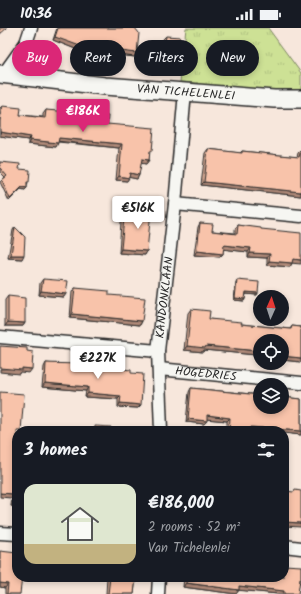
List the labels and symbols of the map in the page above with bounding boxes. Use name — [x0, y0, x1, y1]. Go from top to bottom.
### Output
street label: VAN TICHELENLEI — [136, 79, 236, 105]
pin: €186K — [55, 99, 111, 133]
pin: €516K — [110, 196, 166, 230]
street label: KANDONKLAAN — [150, 256, 178, 339]
north arrow — [253, 290, 289, 326]
pin: €227K — [70, 346, 126, 380]
street label: HOGEDRIES — [174, 361, 238, 386]

